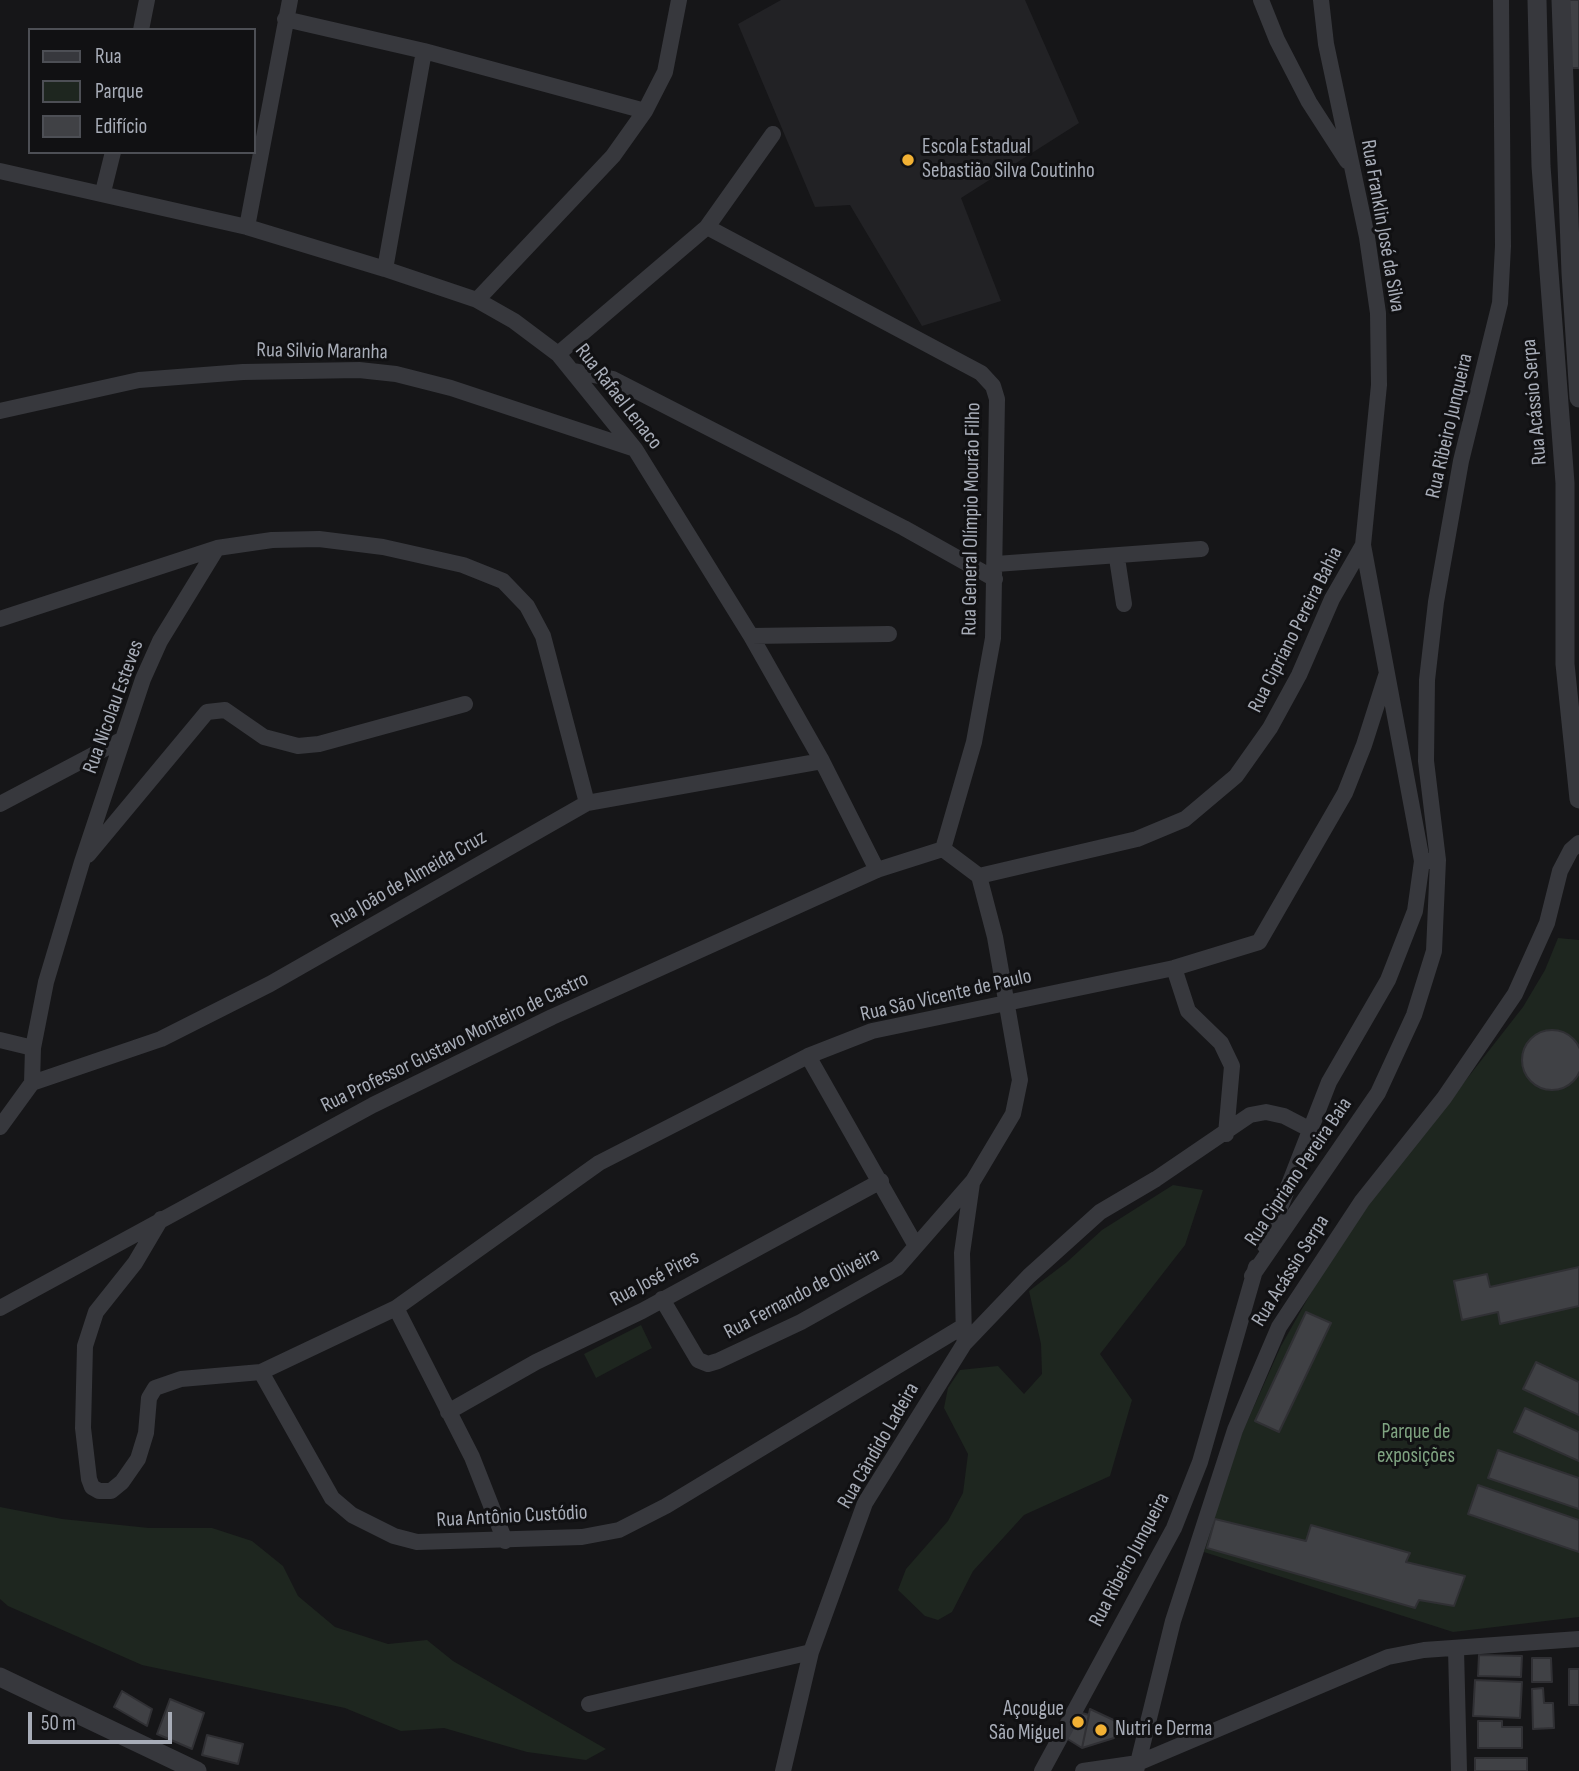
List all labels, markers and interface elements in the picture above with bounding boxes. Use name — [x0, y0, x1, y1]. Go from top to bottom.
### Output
legend — [28, 28, 256, 154]
text: Rua — [95, 44, 122, 69]
text: Parque — [95, 79, 143, 104]
text: Edifício — [95, 114, 147, 139]
place label: Escola Estadual Sebastião Silva Coutinho — [922, 135, 1095, 185]
street label: Rua Franklin José da Silva — [1354, 138, 1410, 314]
marker: Escola Estadual Sebastião Silva Coutinho — [900, 152, 916, 168]
street label: Rua Silvio Maranha — [256, 338, 388, 366]
street label: Rua Acássio Serpa — [1517, 338, 1553, 466]
street label: Rua Rafael Lenaco — [569, 339, 667, 455]
street label: Rua Ribeiro Junqueira — [1421, 351, 1479, 501]
street label: Rua General Olímpio Mourão Filho — [957, 402, 987, 636]
street label: Rua Cipriano Pereira Bahia — [1243, 543, 1349, 717]
street label: Rua Nicolau Esteves — [78, 637, 150, 777]
street label: Rua João de Almeida Cruz — [327, 825, 491, 935]
street label: Rua São Vicente de Paulo — [858, 964, 1034, 1028]
street label: Rua Professor Gustavo Monteiro de Castro — [317, 967, 593, 1119]
street label: Rua Cipriano Pereira Baia — [1240, 1093, 1358, 1251]
street label: Rua Acássio Serpa — [1247, 1211, 1335, 1331]
street label: Rua Fernando de Oliveira — [720, 1242, 884, 1346]
street label: Rua José Pires — [606, 1245, 704, 1313]
street label: Rua Cândido Ladeira — [833, 1379, 925, 1513]
park label: Parque de exposições — [1377, 1420, 1455, 1470]
street label: Rua Ribeiro Junqueira — [1084, 1489, 1176, 1631]
street label: Rua Antônio Custódio — [436, 1500, 588, 1534]
place label: Açougue São Miguel — [989, 1697, 1064, 1747]
scale bar — [32, 1698, 175, 1742]
text: 50 m — [41, 1711, 76, 1736]
marker: Açougue São Miguel — [1070, 1714, 1086, 1730]
place label: Nutri e Derma — [1115, 1717, 1212, 1743]
marker: Nutri e Derma — [1093, 1722, 1109, 1738]

